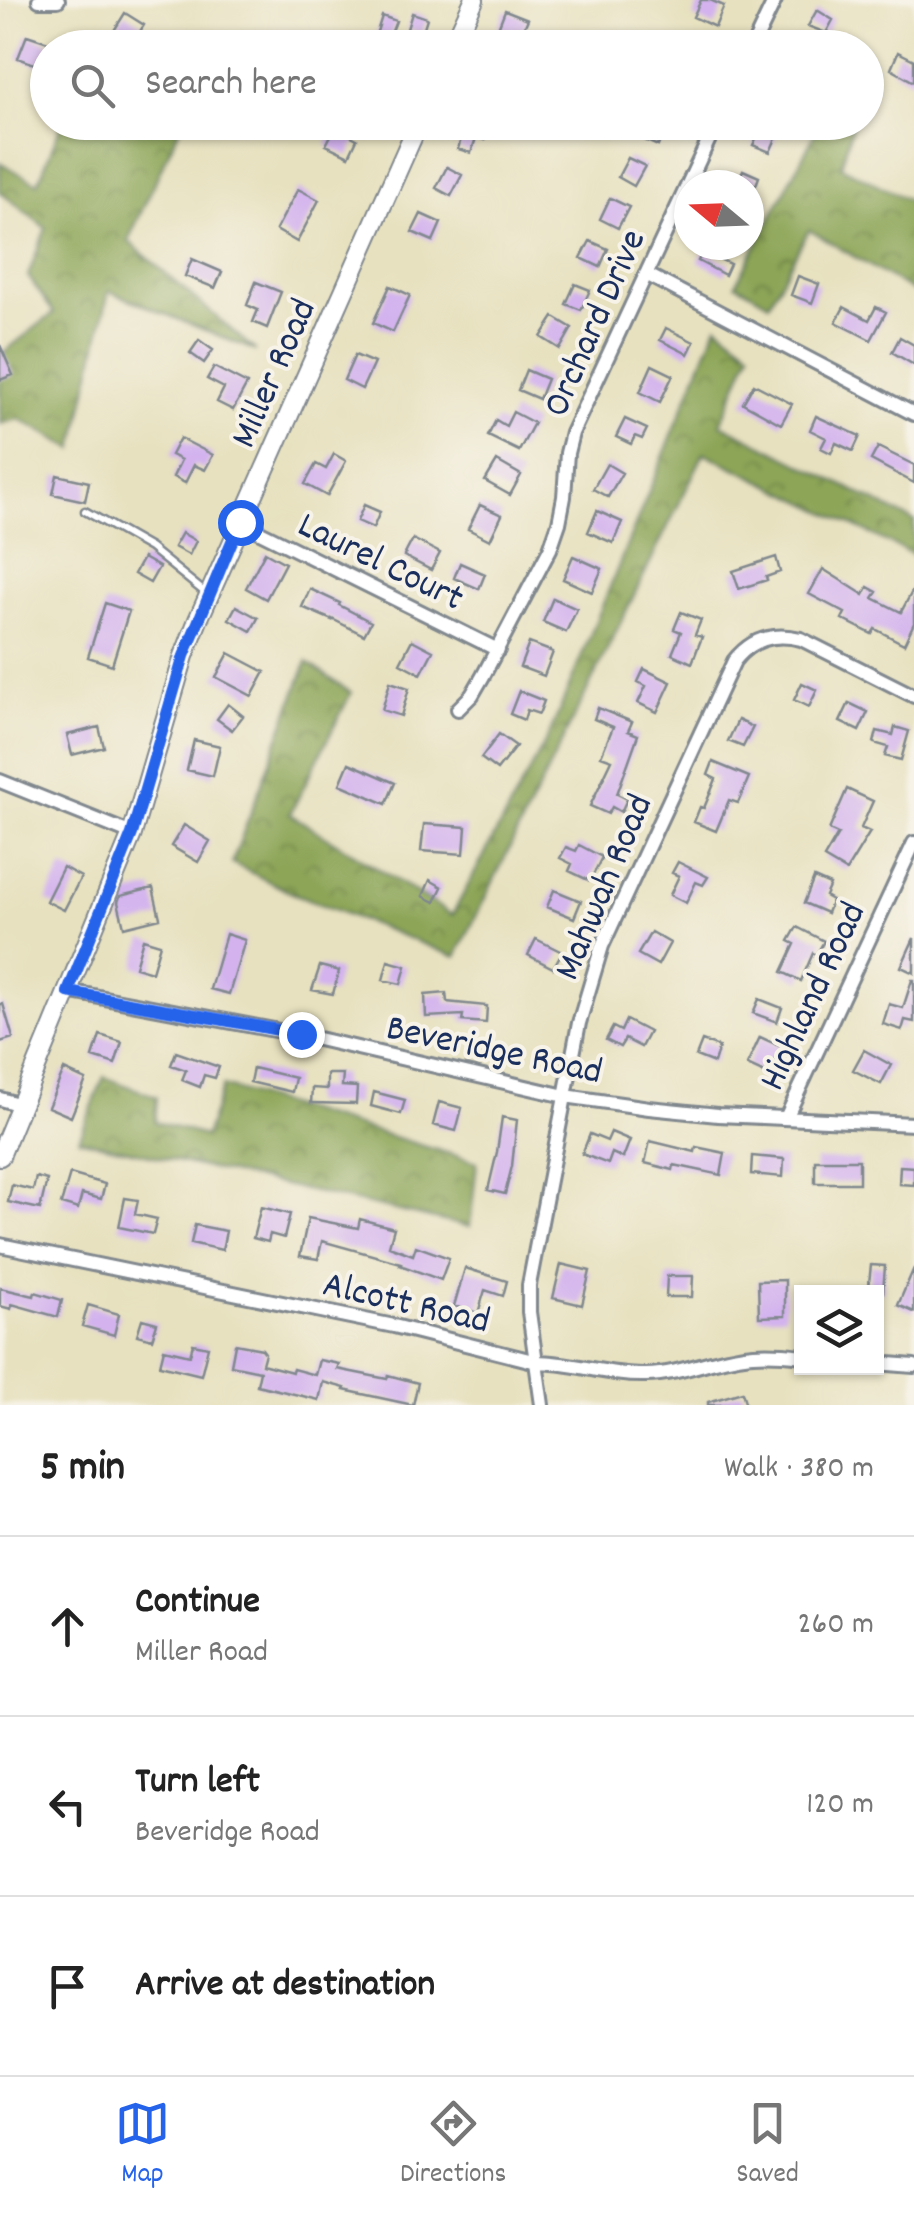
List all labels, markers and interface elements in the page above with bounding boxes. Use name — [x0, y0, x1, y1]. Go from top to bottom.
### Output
search box — [30, 30, 884, 140]
icon: search — [65, 58, 120, 113]
text: Search here — [145, 58, 317, 113]
north arrow — [674, 170, 764, 260]
street label: Orchard Drive — [531, 222, 663, 427]
street label: Miller Road — [219, 291, 333, 458]
route start — [218, 500, 264, 546]
street label: Laurel Court — [287, 500, 472, 628]
street label: Mahwah Road — [542, 787, 670, 990]
street label: Highland Road — [747, 894, 883, 1101]
street label: Beveridge Road — [381, 1003, 607, 1102]
route end — [279, 1012, 325, 1058]
street label: Alcott Road — [317, 1259, 495, 1351]
map controls — [794, 1285, 884, 1375]
button: layers — [794, 1285, 884, 1375]
text: 5 min — [40, 1440, 125, 1500]
text: Walk · 380 m — [724, 1447, 874, 1493]
text: Continue — [135, 1576, 260, 1631]
icon: ahead — [40, 1599, 95, 1654]
text: 260 m — [798, 1603, 874, 1649]
text: Miller Road — [135, 1631, 268, 1677]
text: Turn left — [135, 1756, 260, 1811]
icon: left — [40, 1779, 95, 1834]
text: 120 m — [806, 1783, 874, 1829]
text: Beveridge Road — [135, 1811, 320, 1857]
icon: arrive — [40, 1959, 95, 2014]
text: Arrive at destination — [135, 1959, 435, 2014]
tab: Map — [115, 2096, 170, 2196]
tab: Directions — [400, 2096, 506, 2196]
tab: Saved — [736, 2096, 799, 2196]

